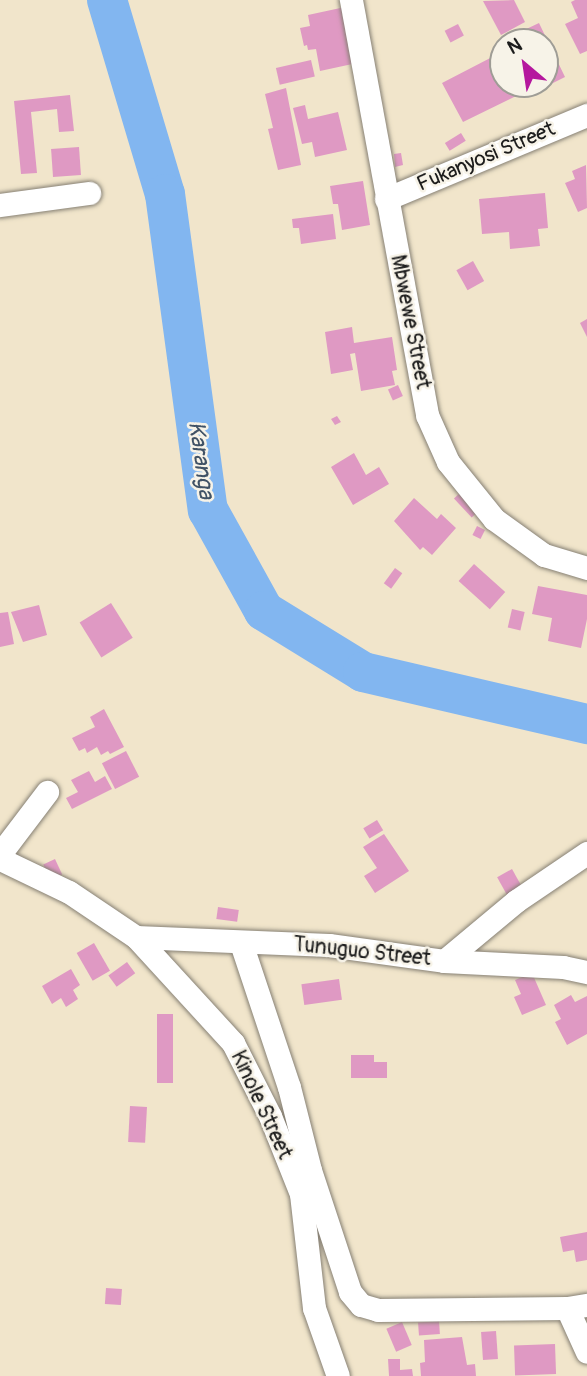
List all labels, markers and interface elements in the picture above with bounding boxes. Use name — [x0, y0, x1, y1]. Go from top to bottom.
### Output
north arrow — [489, 28, 559, 98]
text: N — [503, 33, 526, 60]
street label: Fukanyosi Street — [413, 117, 559, 197]
street label: Mbwewe Street — [385, 253, 435, 391]
water label: Karanga — [182, 419, 220, 501]
street label: Tunuguo Street — [292, 932, 432, 972]
street label: Kinole Street — [225, 1047, 297, 1163]

